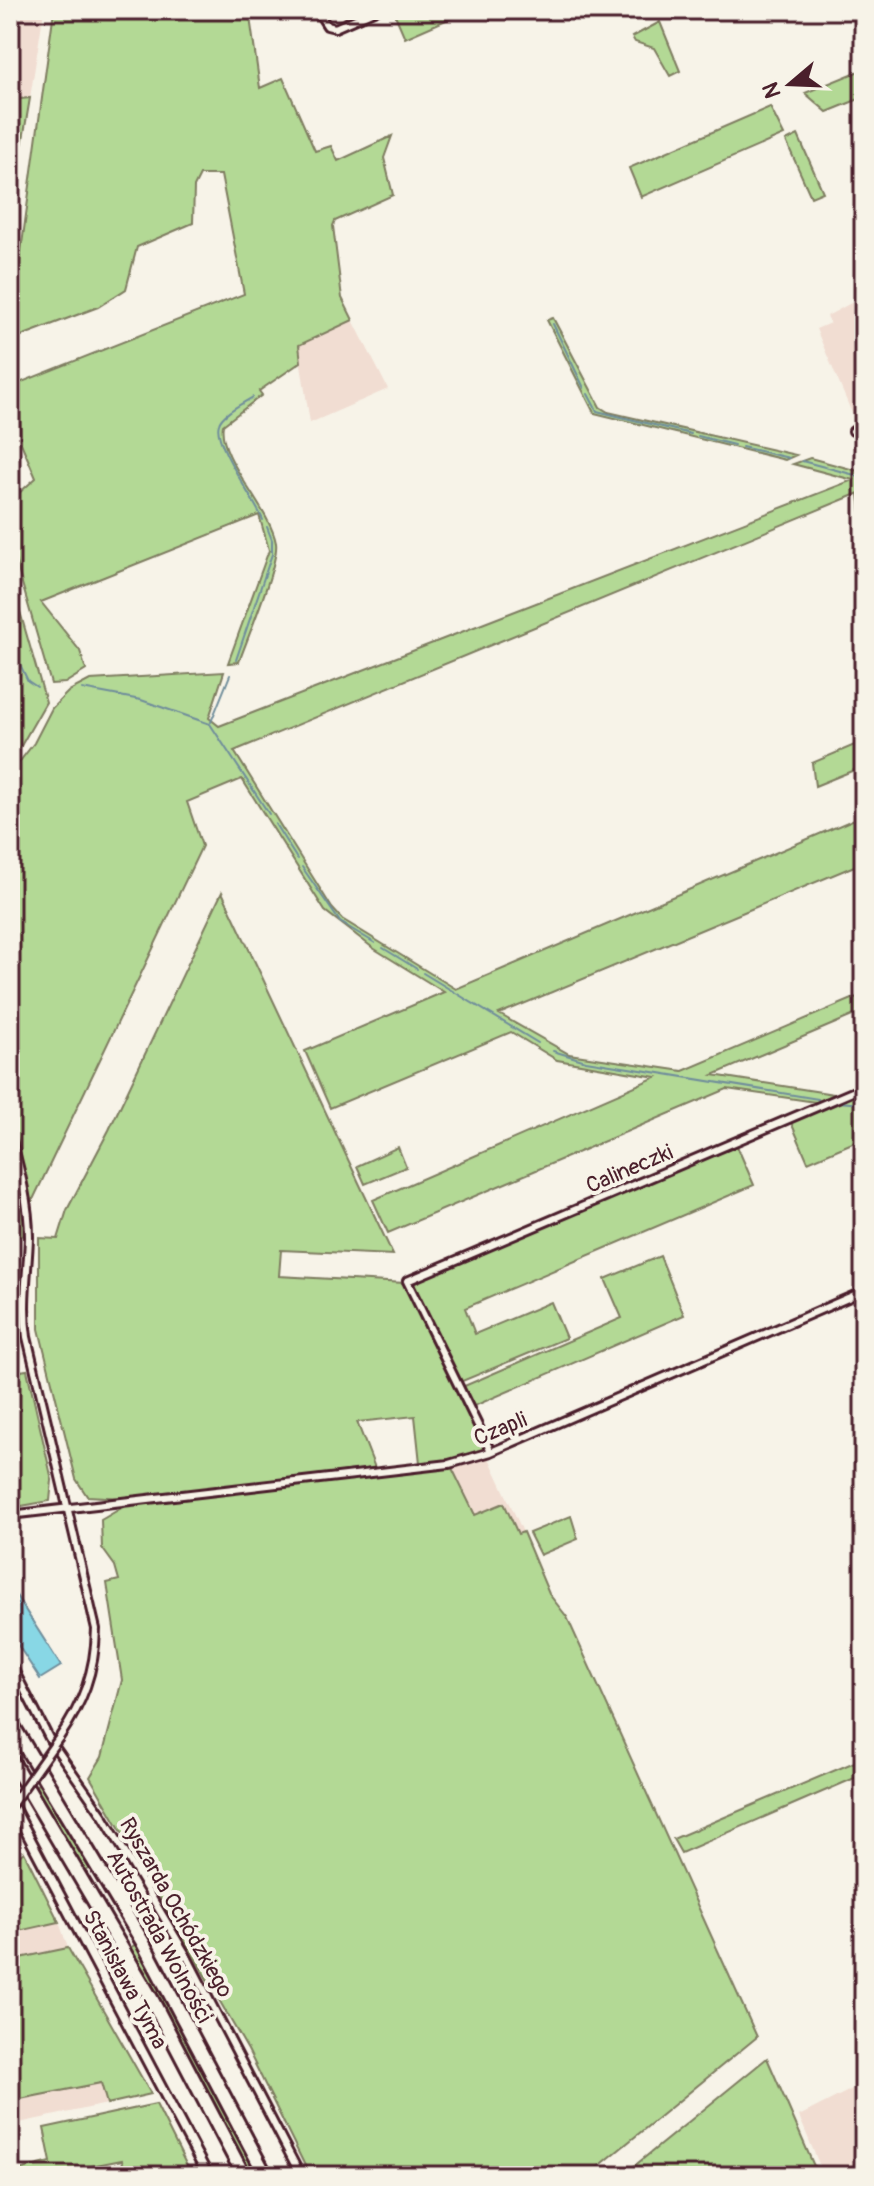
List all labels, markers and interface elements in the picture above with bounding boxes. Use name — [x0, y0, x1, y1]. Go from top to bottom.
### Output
north arrow — [750, 44, 830, 124]
text: N — [756, 78, 788, 102]
street label: Calineczki — [582, 1138, 677, 1200]
street label: Czapli — [470, 1406, 531, 1452]
street label: Ryszarda Ochódzkiego — [113, 1812, 239, 2003]
street label: Autostrada Wolności — [100, 1845, 218, 2028]
street label: Stanisława Tyma — [77, 1905, 174, 2054]

